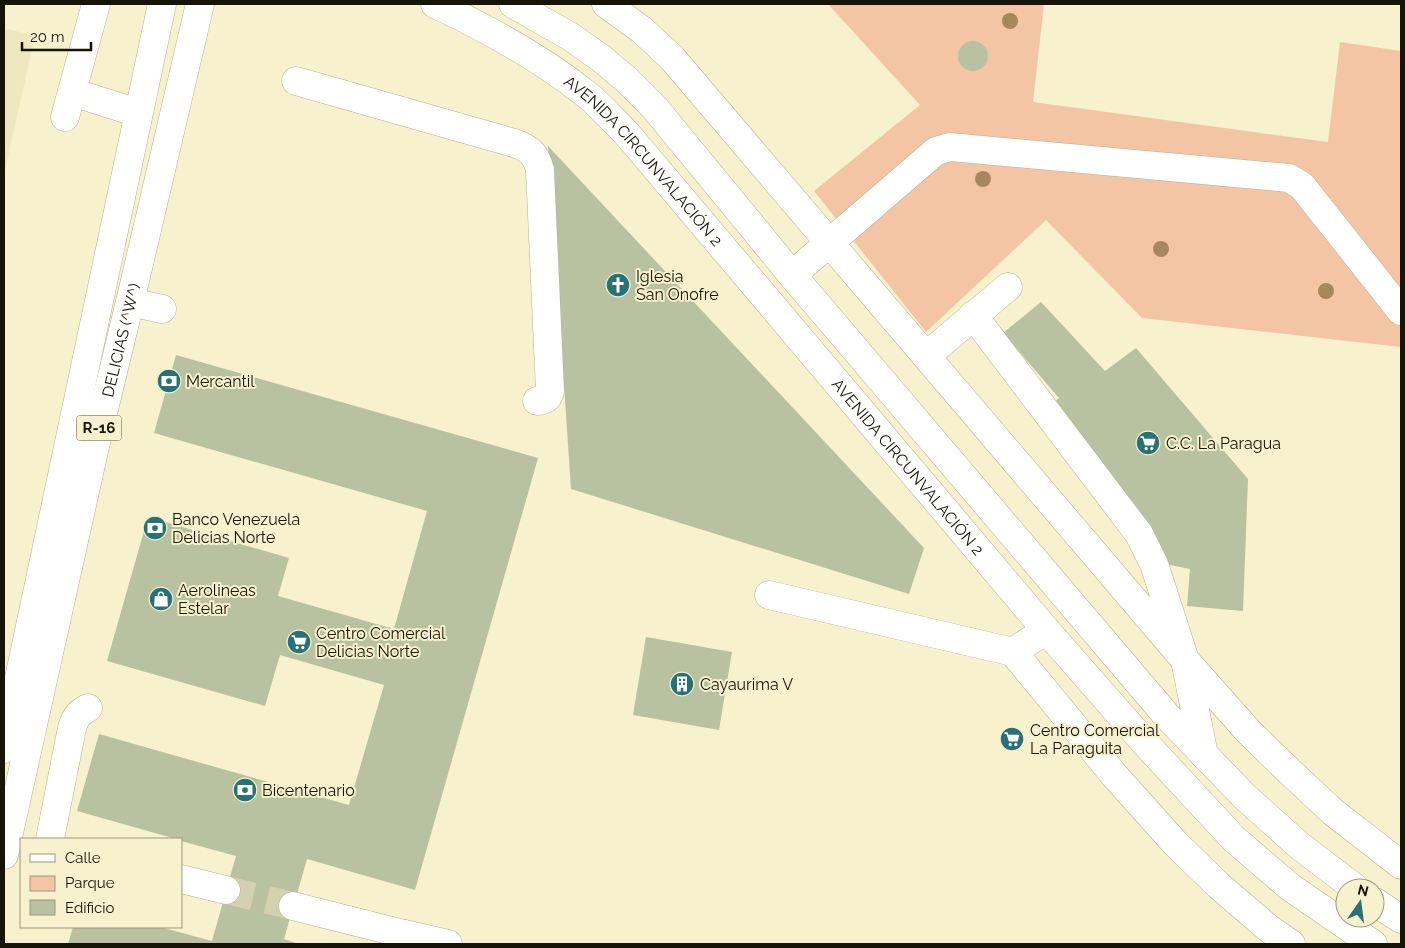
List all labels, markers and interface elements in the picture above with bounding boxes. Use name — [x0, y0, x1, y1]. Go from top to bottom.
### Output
scale bar — [22, 20, 91, 52]
text: 20 m — [30, 28, 65, 46]
street label: AVENIDA CIRCUNVALACIÓN 2 — [561, 71, 727, 250]
place label: Iglesia San Onofre — [636, 267, 719, 304]
church icon: Iglesia San Onofre — [605, 272, 631, 298]
street label: DELICIAS (^W^) — [98, 281, 144, 399]
bank icon: Mercantil — [156, 368, 182, 394]
place label: Mercantil — [186, 372, 255, 391]
street label: AVENIDA CIRCUNVALACIÓN 2 — [828, 374, 988, 559]
road number: R-16 — [76, 416, 122, 440]
supermarket icon: C.C. La Paragua — [1135, 430, 1161, 456]
place label: C.C. La Paragua — [1166, 434, 1281, 453]
place label: Banco Venezuela Delicias Norte — [172, 510, 300, 547]
bank icon: Banco Venezuela Delicias Norte — [142, 515, 168, 541]
place label: Aerolineas Estelar — [178, 581, 256, 618]
shop icon: Aerolineas Estelar — [148, 586, 174, 612]
place label: Centro Comercial Delicias Norte — [316, 624, 446, 661]
supermarket icon: Centro Comercial Delicias Norte — [286, 629, 312, 655]
building icon: Cayaurima V — [669, 671, 695, 697]
place label: Cayaurima V — [700, 675, 793, 694]
place label: Centro Comercial La Paraguita — [1030, 721, 1160, 758]
supermarket icon: Centro Comercial La Paraguita — [999, 726, 1025, 752]
bank icon: Bicentenario — [232, 777, 258, 803]
place label: Bicentenario — [262, 781, 355, 800]
legend — [20, 838, 182, 928]
text: Calle — [65, 849, 101, 867]
text: Parque — [65, 874, 115, 892]
north arrow — [1335, 878, 1385, 928]
text: N — [1356, 881, 1370, 899]
text: Edificio — [65, 899, 115, 917]

